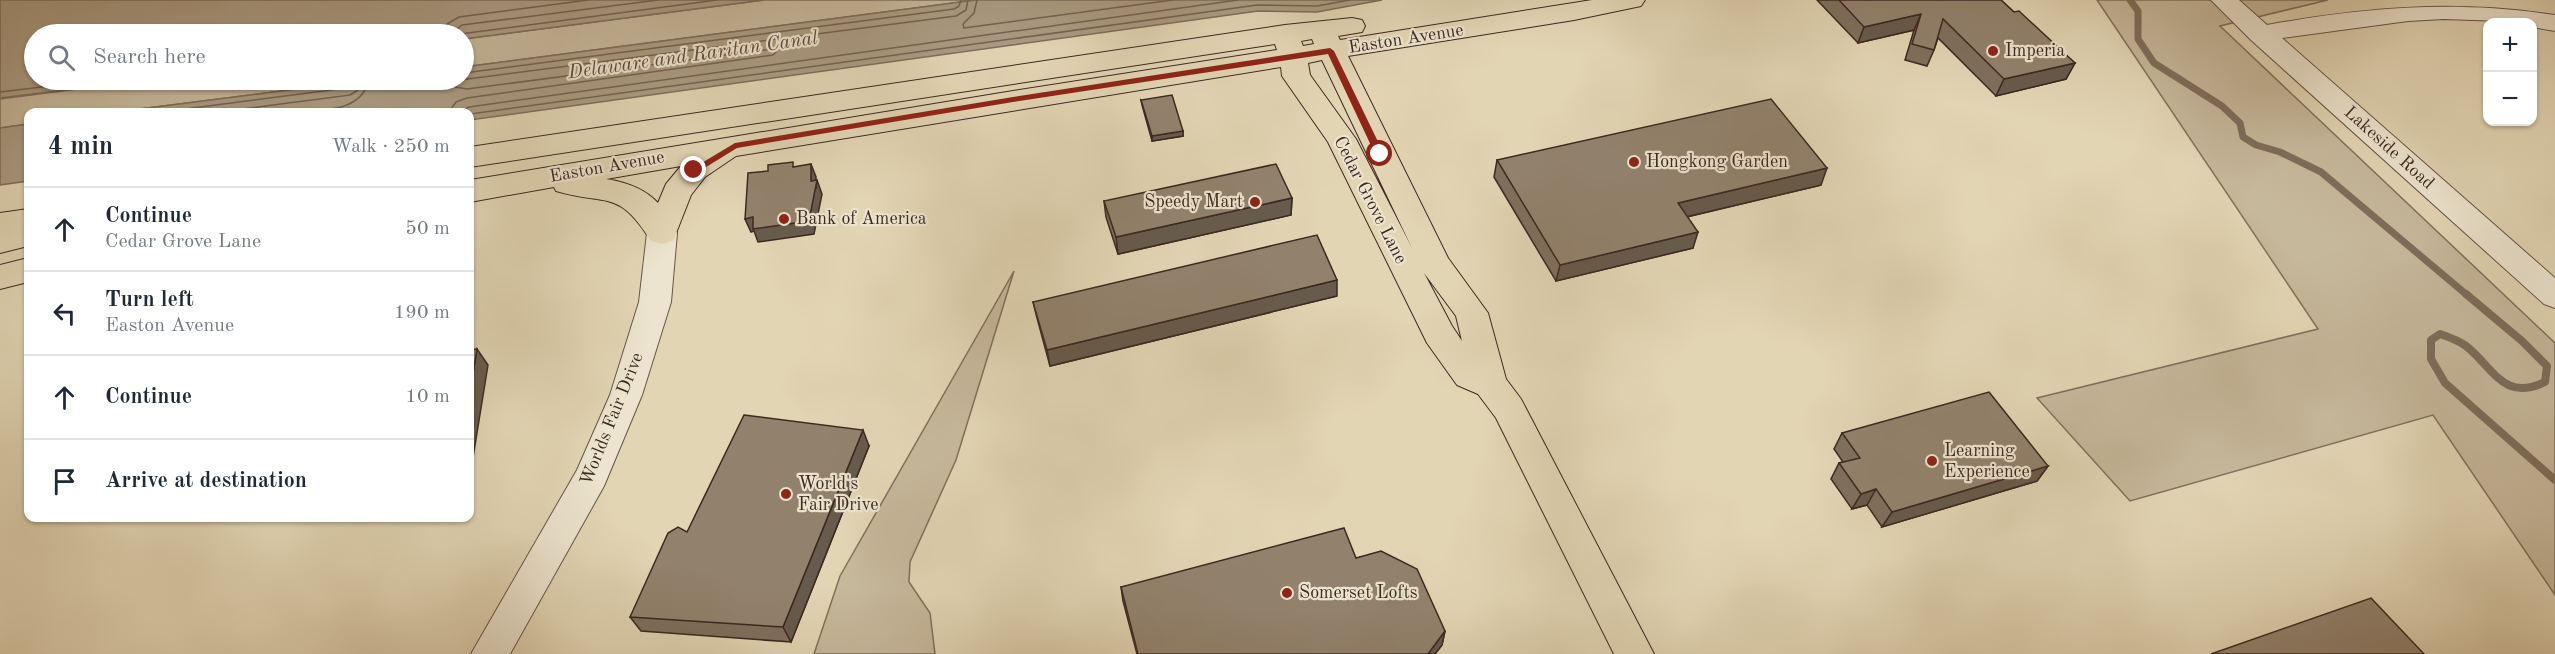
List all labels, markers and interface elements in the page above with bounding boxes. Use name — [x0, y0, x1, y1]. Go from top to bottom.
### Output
map controls — [2483, 18, 2537, 126]
button: + — [2483, 18, 2537, 72]
street label: Easton Avenue — [1347, 21, 1465, 57]
search box — [24, 24, 474, 90]
water label: Delaware and Raritan Canal — [566, 29, 819, 84]
icon: search — [45, 41, 78, 74]
place label: Imperia — [2005, 42, 2065, 60]
marker: Imperia — [1986, 44, 2000, 58]
text: Search here — [93, 46, 206, 68]
button: − — [2483, 72, 2537, 126]
street label: Lakeside Road — [2341, 103, 2437, 193]
street label: Cedar Grove Lane — [1330, 133, 1410, 267]
text: 4 min — [48, 134, 113, 160]
text: Walk · 250 m — [331, 137, 450, 157]
route start — [1366, 140, 1392, 166]
street label: Easton Avenue — [548, 148, 666, 186]
place label: Hongkong Garden — [1646, 153, 1788, 171]
marker: Hongkong Garden — [1627, 155, 1641, 169]
route end — [680, 156, 706, 182]
place label: Speedy Mart — [1144, 193, 1243, 211]
marker: Speedy Mart — [1248, 195, 1262, 209]
text: Continue — [105, 205, 192, 227]
place label: Bank of America — [796, 210, 927, 228]
marker: Bank of America — [777, 212, 791, 226]
icon: ahead — [48, 213, 81, 246]
text: 50 m — [405, 219, 450, 239]
text: Cedar Grove Lane — [105, 232, 261, 252]
text: Turn left — [105, 289, 194, 311]
icon: left — [48, 297, 81, 330]
text: 190 m — [394, 303, 450, 323]
text: Easton Avenue — [105, 316, 234, 336]
street label: Worlds Fair Drive — [577, 350, 647, 488]
icon: ahead — [48, 381, 81, 414]
text: Continue — [105, 386, 192, 408]
text: 10 m — [405, 387, 450, 407]
place label: Learning Experience — [1944, 442, 2030, 481]
marker: Learning Experience — [1925, 454, 1939, 468]
icon: arrive — [48, 465, 81, 498]
text: Arrive at destination — [105, 470, 307, 492]
place label: World's Fair Drive — [798, 475, 878, 514]
marker: World's Fair Drive — [779, 487, 793, 501]
place label: Somerset Lofts — [1299, 584, 1418, 602]
marker: Somerset Lofts — [1280, 586, 1294, 600]

